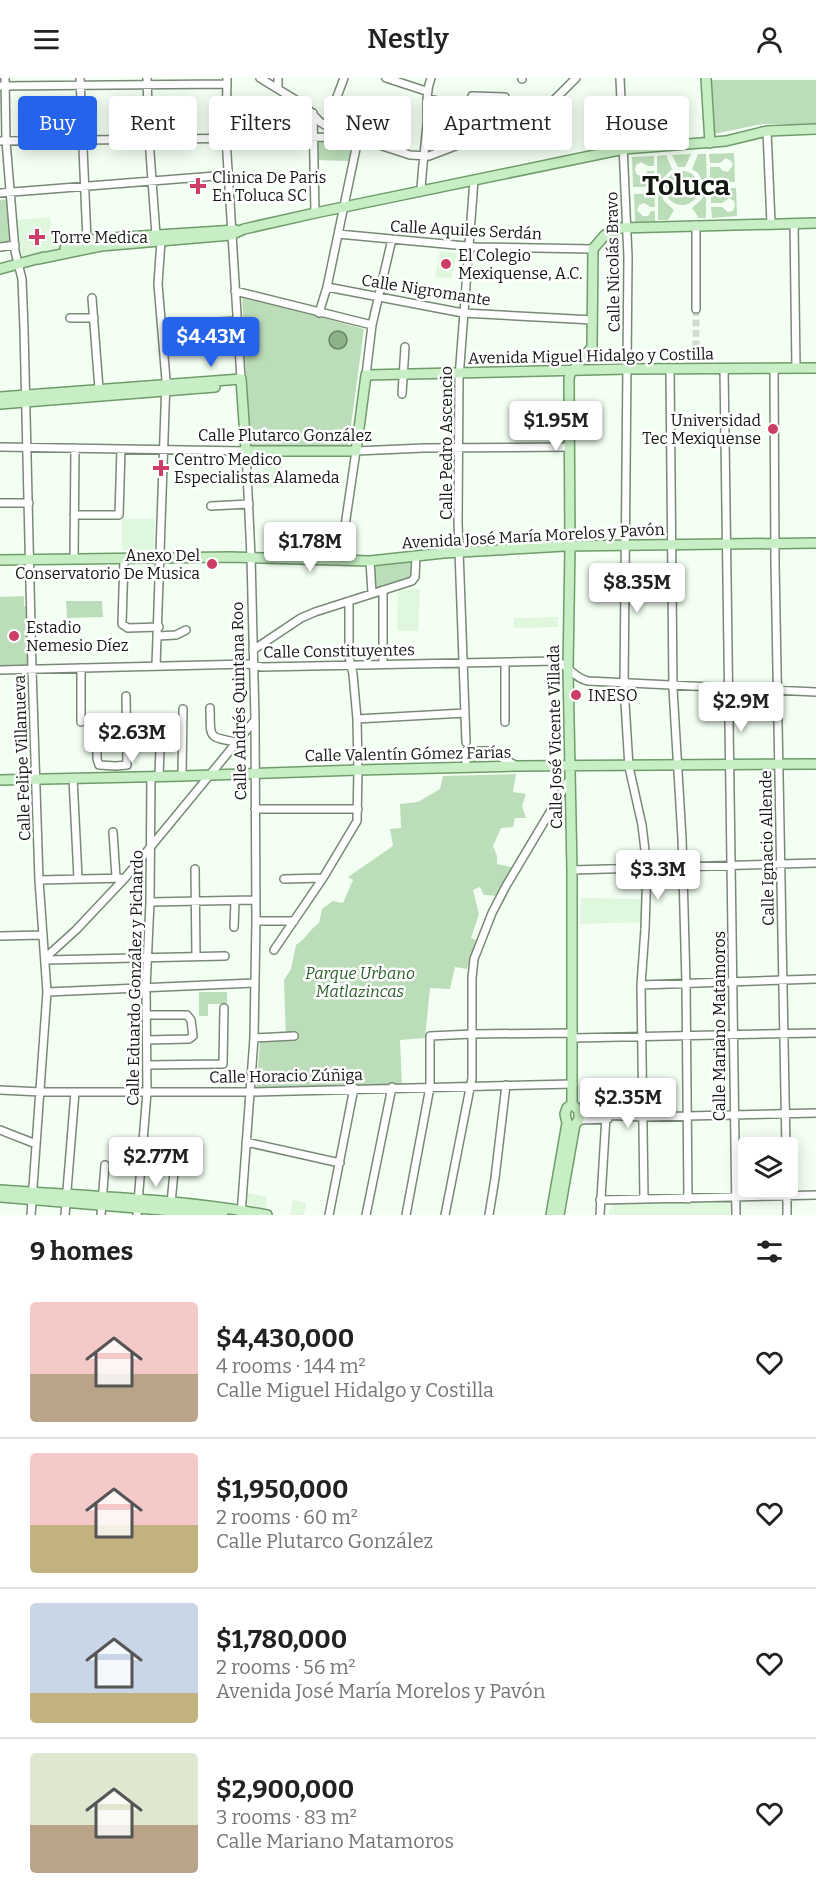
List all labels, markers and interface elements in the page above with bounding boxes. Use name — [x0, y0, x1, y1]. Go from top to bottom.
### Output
icon: menu — [30, 23, 63, 56]
text: Nestly — [367, 23, 449, 55]
icon: person — [753, 23, 786, 56]
chip: Buy — [18, 96, 97, 150]
chip: Rent — [109, 96, 197, 150]
chip: Filters — [209, 96, 312, 150]
chip: New — [324, 96, 411, 150]
chip: Apartment — [423, 96, 572, 150]
chip: House — [584, 96, 689, 150]
place label: Clinica De Paris En Toluca SC — [212, 168, 327, 205]
district label: Toluca — [642, 169, 730, 202]
marker: Clinica De Paris En Toluca SC — [189, 177, 207, 195]
street label: Calle Nicolás Bravo — [602, 191, 624, 333]
street label: Calle Aquiles Serdán — [390, 217, 542, 243]
marker: Torre Medica — [28, 228, 46, 246]
place label: Torre Medica — [51, 228, 148, 247]
place label: El Colegio Mexiquense, A.C. — [458, 246, 582, 283]
marker: El Colegio Mexiquense, A.C. — [439, 257, 453, 271]
street label: Calle Nigromante — [360, 270, 492, 310]
pin: $4.43M — [162, 317, 260, 368]
text: $4.43M — [176, 324, 246, 348]
street label: Avenida Miguel Hidalgo y Costilla — [468, 344, 714, 368]
street label: Calle Pedro Ascencio — [437, 366, 456, 520]
pin: $1.95M — [507, 401, 605, 452]
text: $1.95M — [523, 408, 589, 432]
place label: Universidad Tec Mexiquense — [642, 411, 762, 448]
marker: Universidad Tec Mexiquense — [766, 422, 780, 436]
street label: Calle Plutarco González — [198, 426, 372, 445]
place label: Centro Medico Especialistas Alameda — [174, 450, 340, 487]
marker: Centro Medico Especialistas Alameda — [152, 459, 170, 477]
street label: Avenida José María Morelos y Pavón — [401, 520, 665, 552]
pin: $1.78M — [261, 522, 359, 573]
text: $1.78M — [278, 529, 342, 553]
place label: Anexo Del Conservatorio De Musica — [15, 546, 200, 583]
marker: Anexo Del Conservatorio De Musica — [205, 557, 219, 571]
pin: $8.35M — [588, 563, 686, 614]
text: $8.35M — [603, 570, 671, 594]
street label: Calle Andrés Quintana Roo — [228, 602, 250, 800]
place label: Estadio Nemesio Díez — [26, 618, 129, 655]
marker: Estadio Nemesio Díez — [7, 629, 21, 643]
street label: Calle Constituyentes — [263, 640, 415, 662]
street label: Calle José Vicente Villada — [544, 645, 566, 829]
street label: Calle Felipe Villanueva — [10, 674, 34, 841]
pin: $2.9M — [699, 682, 783, 733]
place label: INESO — [588, 686, 638, 705]
marker: INESO — [569, 688, 583, 702]
text: $2.9M — [713, 689, 769, 713]
pin: $2.63M — [83, 713, 181, 764]
text: $2.63M — [98, 720, 166, 744]
street label: Calle Valentín Gómez Farías — [304, 743, 512, 765]
street label: Calle Ignacio Allende — [756, 770, 778, 926]
street label: Calle Eduardo González y Pichardo — [123, 850, 147, 1106]
pin: $3.3M — [616, 850, 700, 901]
text: $3.3M — [630, 857, 686, 881]
street label: Calle Mariano Matamoros — [710, 931, 729, 1121]
park label: Parque Urbano Matlazincas — [305, 964, 415, 1001]
street label: Calle Horacio Zúñiga — [209, 1065, 363, 1087]
pin: $2.35M — [579, 1078, 677, 1129]
text: $2.35M — [594, 1085, 662, 1109]
pin: $2.77M — [107, 1137, 205, 1188]
map controls — [738, 1137, 798, 1197]
button: layers — [738, 1137, 798, 1197]
text: $2.77M — [123, 1144, 189, 1168]
icon: filters — [753, 1235, 786, 1268]
text: 9 homes — [30, 1236, 133, 1267]
text: $4,430,000 — [216, 1323, 354, 1354]
icon: home — [78, 1326, 150, 1398]
icon: heart — [753, 1346, 786, 1379]
text: 4 rooms · 144 m² — [216, 1354, 366, 1378]
text: Calle Miguel Hidalgo y Costilla — [216, 1378, 494, 1402]
text: $1,950,000 — [216, 1474, 349, 1505]
icon: home — [78, 1477, 150, 1549]
icon: heart — [753, 1497, 786, 1530]
text: 2 rooms · 60 m² — [216, 1505, 358, 1529]
text: Calle Plutarco González — [216, 1529, 433, 1553]
text: $1,780,000 — [216, 1624, 347, 1655]
icon: home — [78, 1627, 150, 1699]
icon: heart — [753, 1647, 786, 1680]
text: 2 rooms · 56 m² — [216, 1655, 356, 1679]
text: Avenida José María Morelos y Pavón — [216, 1679, 545, 1703]
text: $2,900,000 — [216, 1774, 354, 1805]
icon: home — [78, 1777, 150, 1849]
icon: heart — [753, 1797, 786, 1830]
text: 3 rooms · 83 m² — [216, 1805, 357, 1829]
text: Calle Mariano Matamoros — [216, 1829, 454, 1853]

